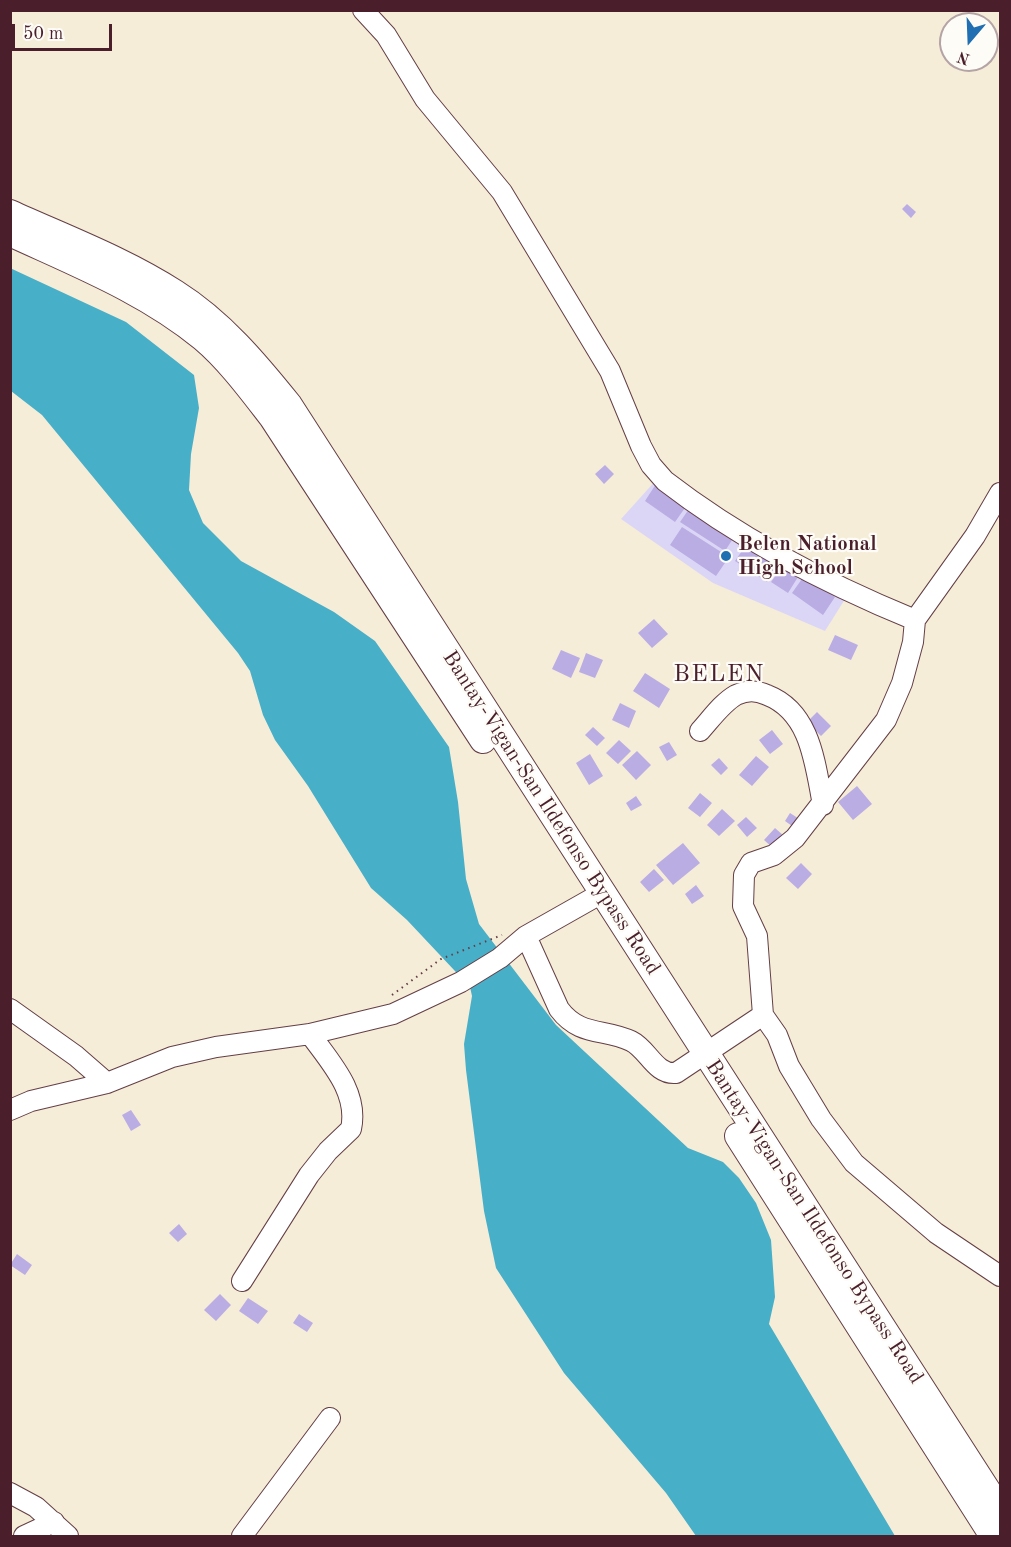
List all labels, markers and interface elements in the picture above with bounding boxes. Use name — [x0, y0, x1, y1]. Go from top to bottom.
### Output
scale bar — [15, 12, 116, 50]
north arrow — [939, 12, 999, 72]
text: 50 m — [23, 25, 63, 43]
text: N — [955, 48, 972, 67]
place label: Belen National High School — [738, 531, 877, 581]
marker: Belen National High School — [719, 549, 733, 563]
street label: Bantay-Vigan-San Ildefonso Bypass Road — [437, 646, 665, 980]
district label: BELEN — [673, 661, 765, 689]
street label: Bantay-Vigan-San Ildefonso Bypass Road — [700, 1055, 928, 1389]

